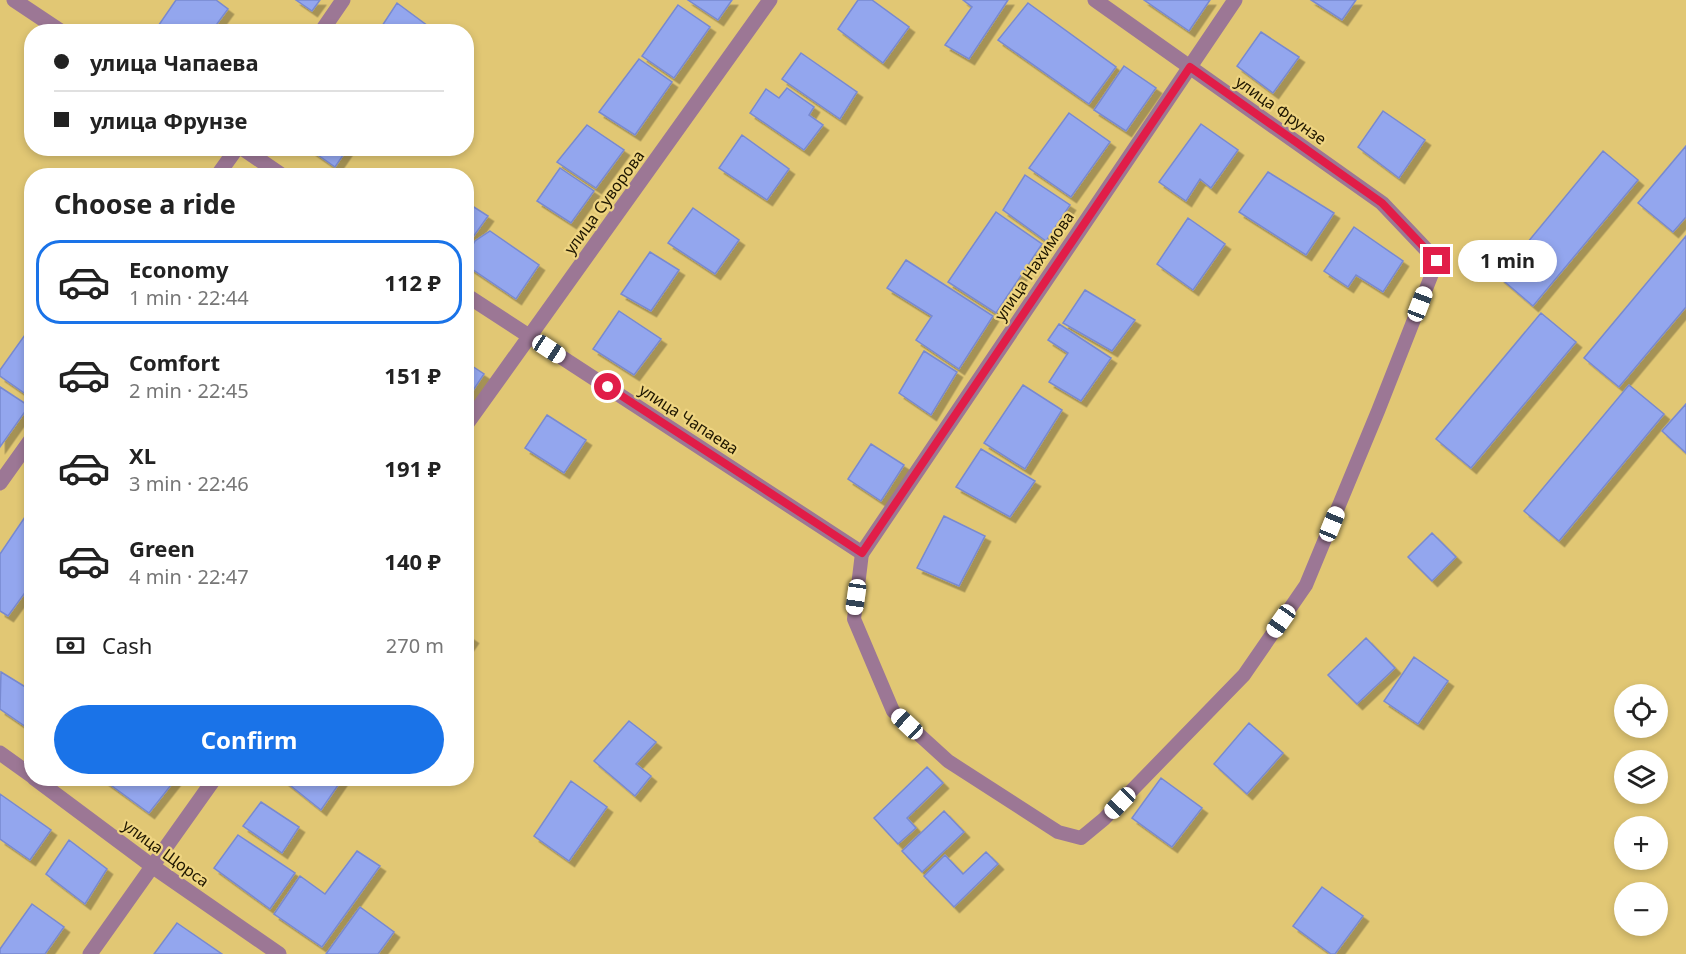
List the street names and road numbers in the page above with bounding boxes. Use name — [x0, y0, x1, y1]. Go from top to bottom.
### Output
street label: улица Фрунзе — [1231, 70, 1331, 150]
street label: улица Суворова — [559, 146, 649, 258]
street label: улица Нахимова — [989, 207, 1079, 325]
street label: улица Чапаева — [635, 379, 743, 459]
street label: улица Щорса — [118, 814, 214, 892]

